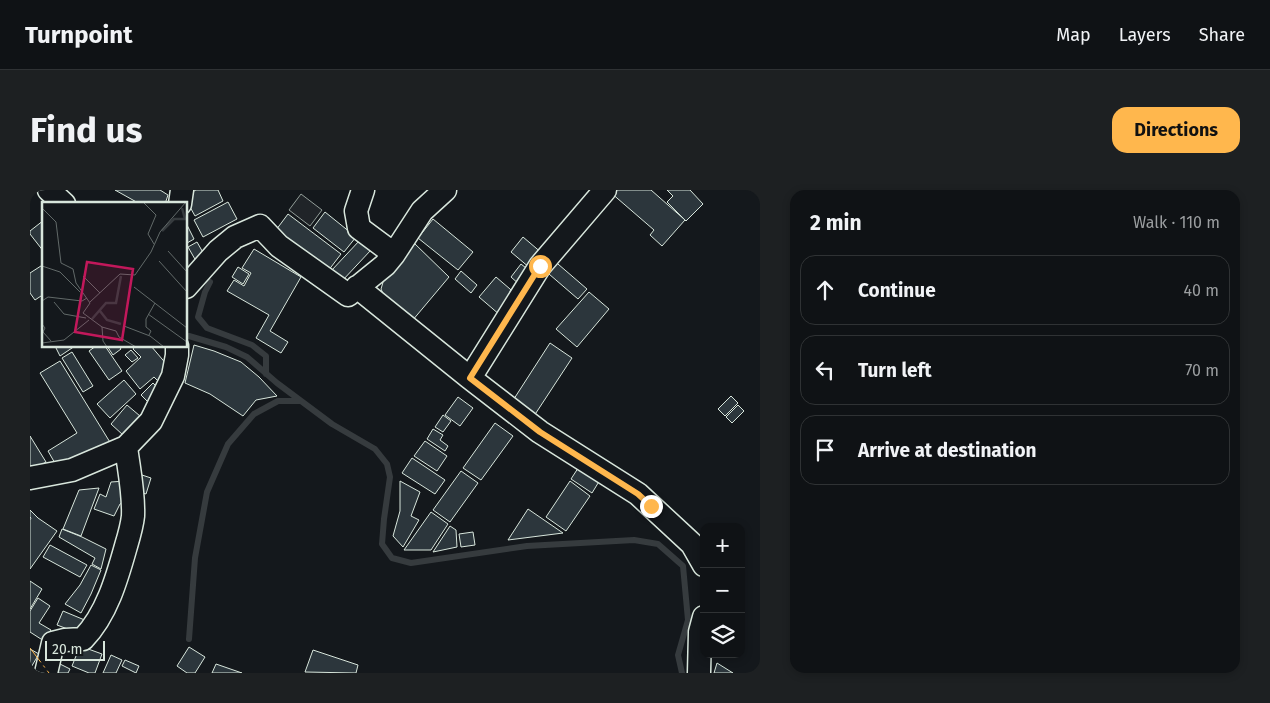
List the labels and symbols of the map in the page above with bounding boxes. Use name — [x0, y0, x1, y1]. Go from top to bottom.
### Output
inset map — [42, 202, 188, 348]
route start — [529, 255, 552, 278]
route end — [640, 495, 663, 518]
scale bar — [45, 638, 105, 661]

